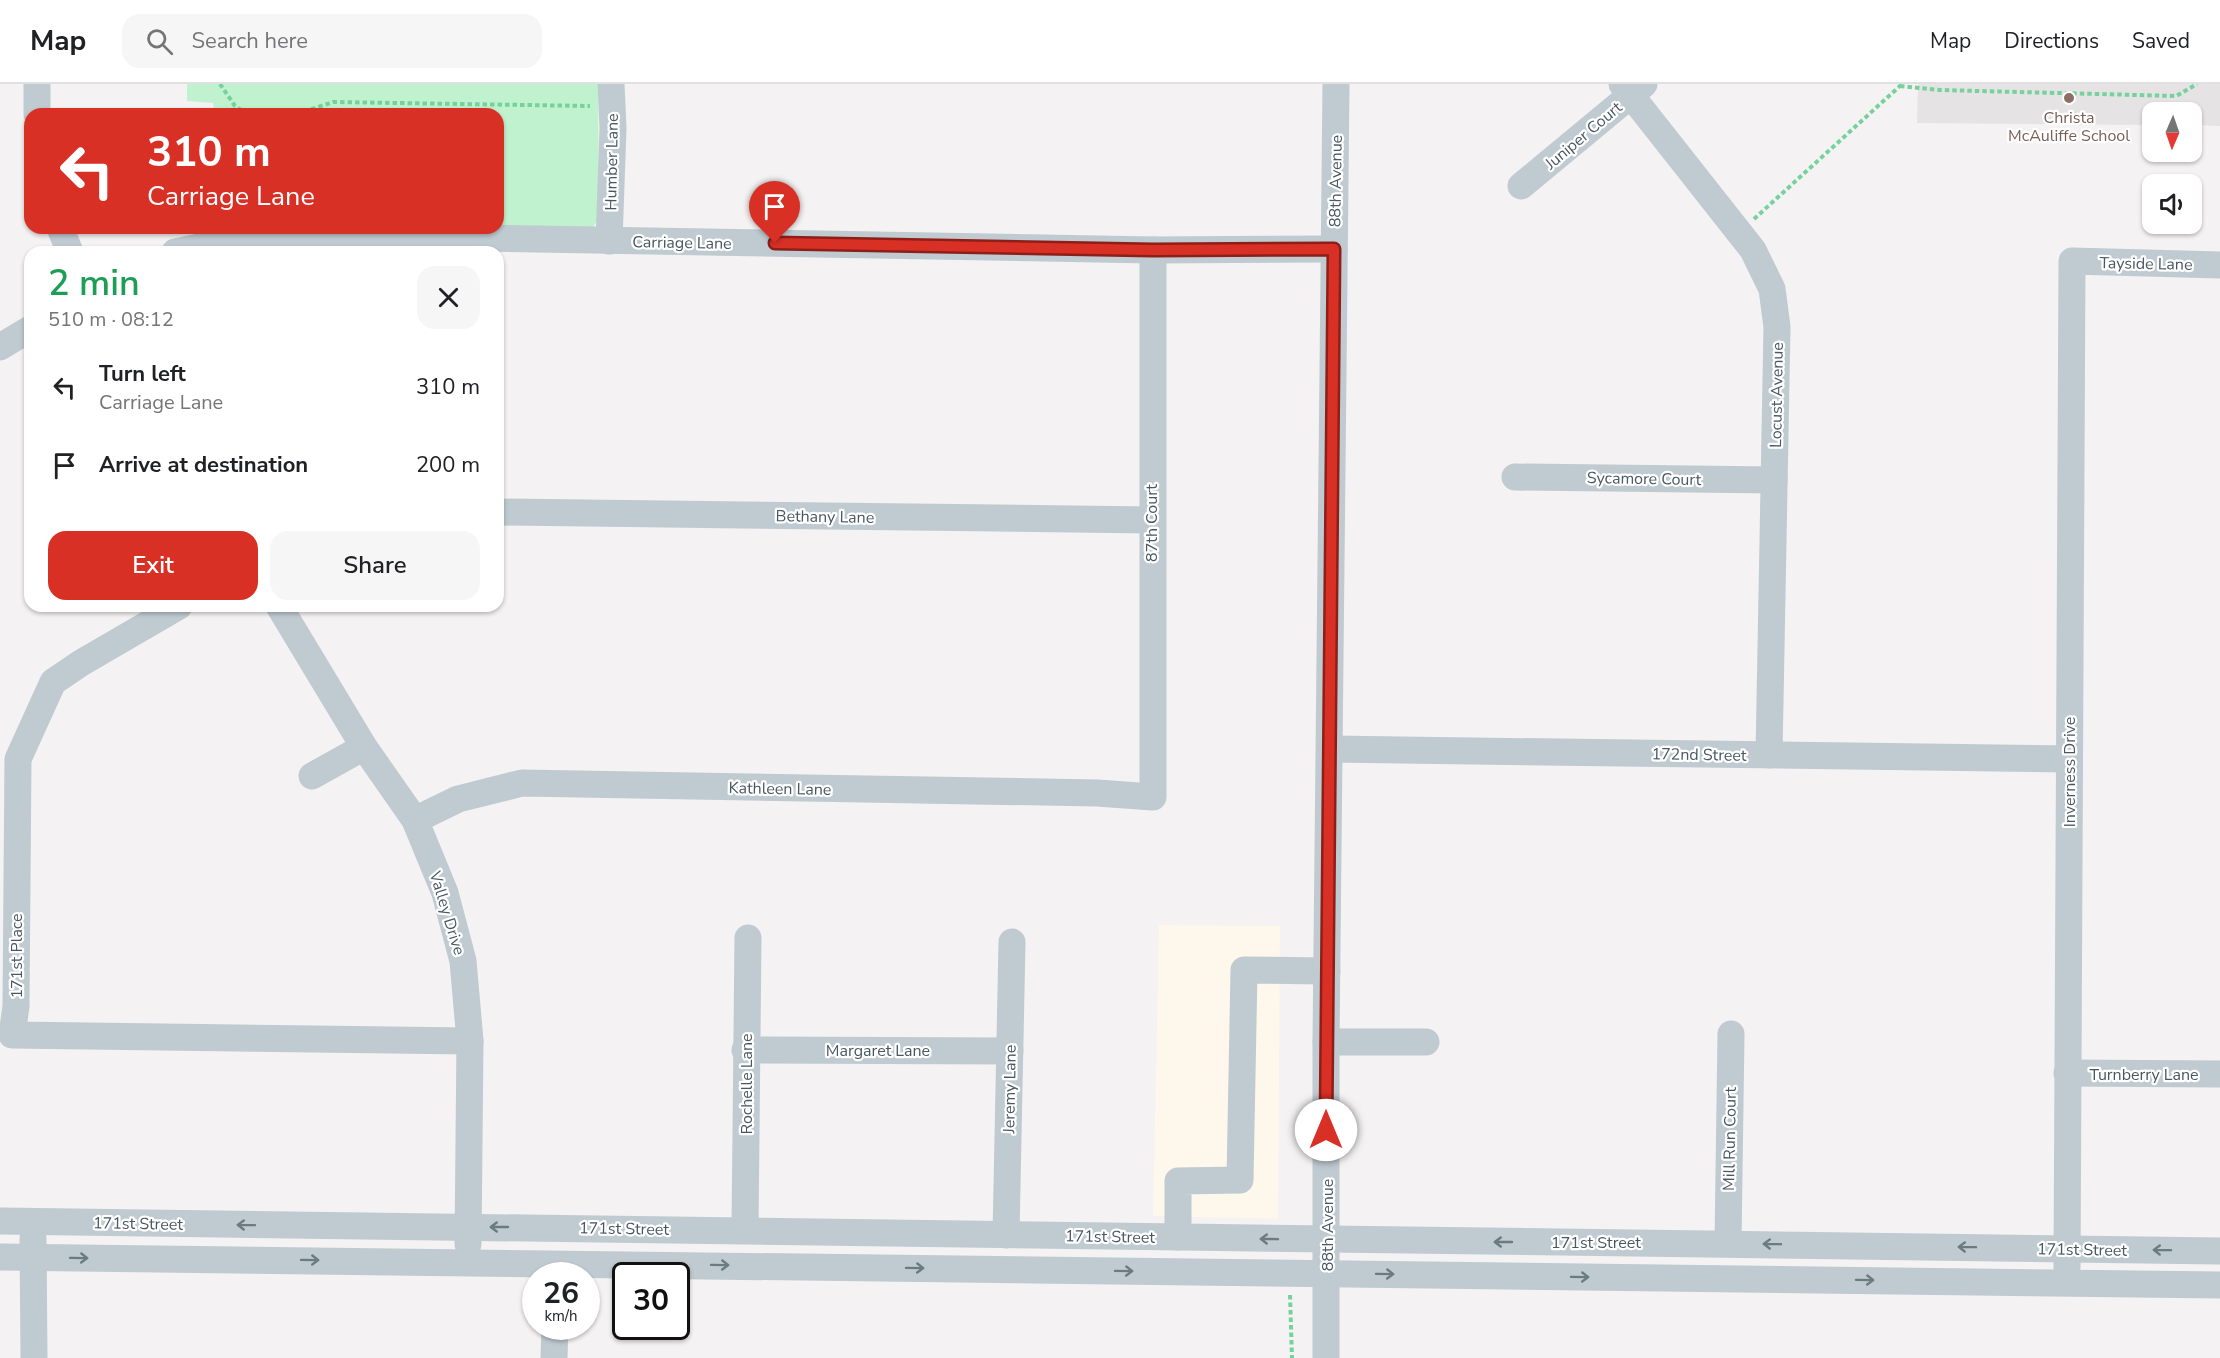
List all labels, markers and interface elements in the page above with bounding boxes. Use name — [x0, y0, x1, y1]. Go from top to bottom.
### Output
search box — [122, 14, 542, 68]
text: Map — [30, 22, 86, 60]
icon: search — [143, 25, 176, 58]
text: Search here — [191, 26, 308, 56]
text: Map — [1930, 27, 1971, 55]
text: Directions — [2004, 27, 2099, 55]
text: Saved — [2132, 27, 2190, 55]
marker: Christa McAuliffe School — [2062, 91, 2076, 105]
street label: Juniper Court — [1540, 97, 1627, 175]
north arrow — [2142, 102, 2202, 162]
map controls — [2142, 102, 2202, 234]
place label: Christa McAuliffe School — [2008, 107, 2130, 147]
street label: Humber Lane — [600, 113, 624, 211]
text: 310 m — [147, 124, 271, 181]
icon: left — [48, 132, 126, 210]
street label: 88th Avenue — [1324, 135, 1348, 227]
button: sound — [2142, 174, 2202, 234]
text: Carriage Lane — [147, 178, 315, 215]
pin — [749, 181, 800, 243]
icon: arrive — [758, 190, 791, 223]
street label: Carriage Lane — [632, 231, 732, 255]
street label: Tayside Lane — [2099, 252, 2193, 276]
text: 2 min — [48, 259, 140, 308]
button: close — [417, 266, 480, 329]
text: 510 m · 08:12 — [48, 306, 174, 333]
street label: Locust Avenue — [1765, 342, 1789, 448]
text: Turn left — [99, 359, 186, 389]
icon: left — [48, 371, 81, 404]
text: 310 m — [416, 372, 480, 402]
text: Carriage Lane — [99, 389, 223, 416]
icon: arrive — [48, 449, 81, 482]
text: Arrive at destination — [99, 450, 308, 480]
text: 200 m — [416, 450, 480, 480]
street label: Sycamore Court — [1587, 467, 1702, 491]
street label: 87th Court — [1141, 484, 1163, 562]
street label: Bethany Lane — [775, 505, 874, 529]
button: Exit — [48, 531, 258, 600]
button: Share — [270, 531, 480, 600]
street label: Inverness Drive — [2059, 717, 2081, 827]
street label: 172nd Street — [1651, 743, 1747, 767]
street label: Kathleen Lane — [728, 777, 832, 801]
street label: Valley Drive — [424, 868, 470, 958]
street label: 171st Place — [6, 913, 28, 999]
street label: Rochelle Lane — [736, 1033, 758, 1135]
street label: Margaret Lane — [826, 1040, 930, 1062]
street label: Jeremy Lane — [998, 1045, 1022, 1134]
street label: Turnberry Lane — [2089, 1064, 2199, 1086]
street label: Mill Run Court — [1718, 1087, 1742, 1191]
position arrow — [1294, 1098, 1358, 1162]
street label: 88th Avenue — [1317, 1179, 1339, 1271]
street label: 171st Street — [93, 1212, 183, 1236]
street label: 171st Street — [579, 1217, 669, 1241]
one-way arrow — [236, 1219, 256, 1231]
one-way arrow — [489, 1221, 509, 1233]
street label: 171st Street — [1065, 1225, 1155, 1249]
street label: 171st Street — [1551, 1232, 1641, 1254]
one-way arrow — [1259, 1233, 1279, 1245]
one-way arrow — [1494, 1236, 1514, 1247]
one-way arrow — [1762, 1238, 1782, 1250]
street label: 171st Street — [2037, 1238, 2127, 1262]
one-way arrow — [1957, 1241, 1977, 1253]
one-way arrow — [2152, 1244, 2172, 1256]
one-way arrow — [69, 1252, 89, 1264]
one-way arrow — [299, 1254, 319, 1266]
one-way arrow — [710, 1259, 730, 1271]
speed limit sign: 30 — [612, 1262, 690, 1340]
one-way arrow — [905, 1262, 925, 1274]
one-way arrow — [1114, 1265, 1134, 1277]
one-way arrow — [1375, 1268, 1395, 1280]
one-way arrow — [1570, 1271, 1590, 1283]
text: 26 — [543, 1273, 579, 1314]
one-way arrow — [1855, 1274, 1875, 1286]
text: km/h — [544, 1306, 578, 1326]

